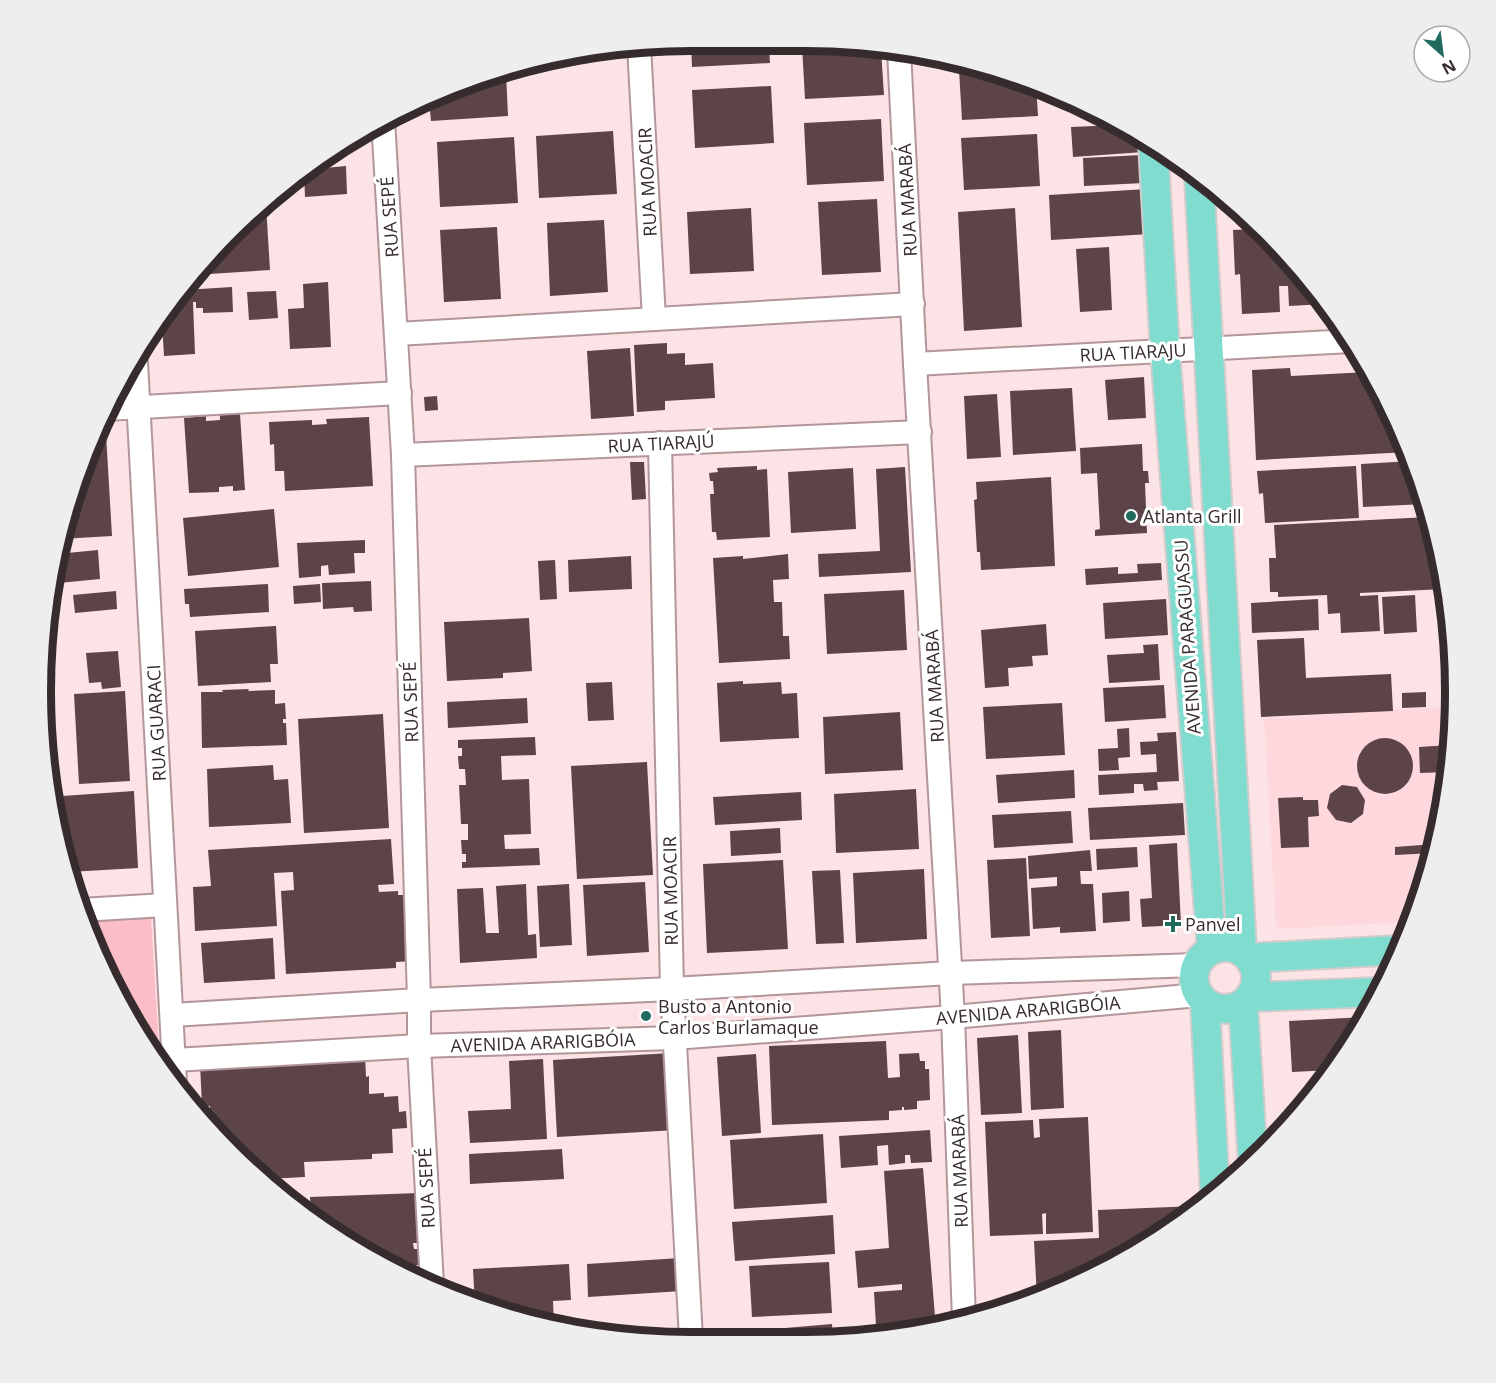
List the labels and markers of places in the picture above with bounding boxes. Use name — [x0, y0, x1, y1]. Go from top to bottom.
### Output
place label: Atlanta Grill — [1143, 504, 1242, 528]
marker: Atlanta Grill — [1124, 509, 1138, 523]
place label: Panvel — [1185, 912, 1241, 936]
marker: Panvel — [1166, 917, 1180, 931]
place label: Busto a Antonio Carlos Burlamaque — [658, 994, 819, 1039]
marker: Busto a Antonio Carlos Burlamaque — [639, 1009, 653, 1023]

